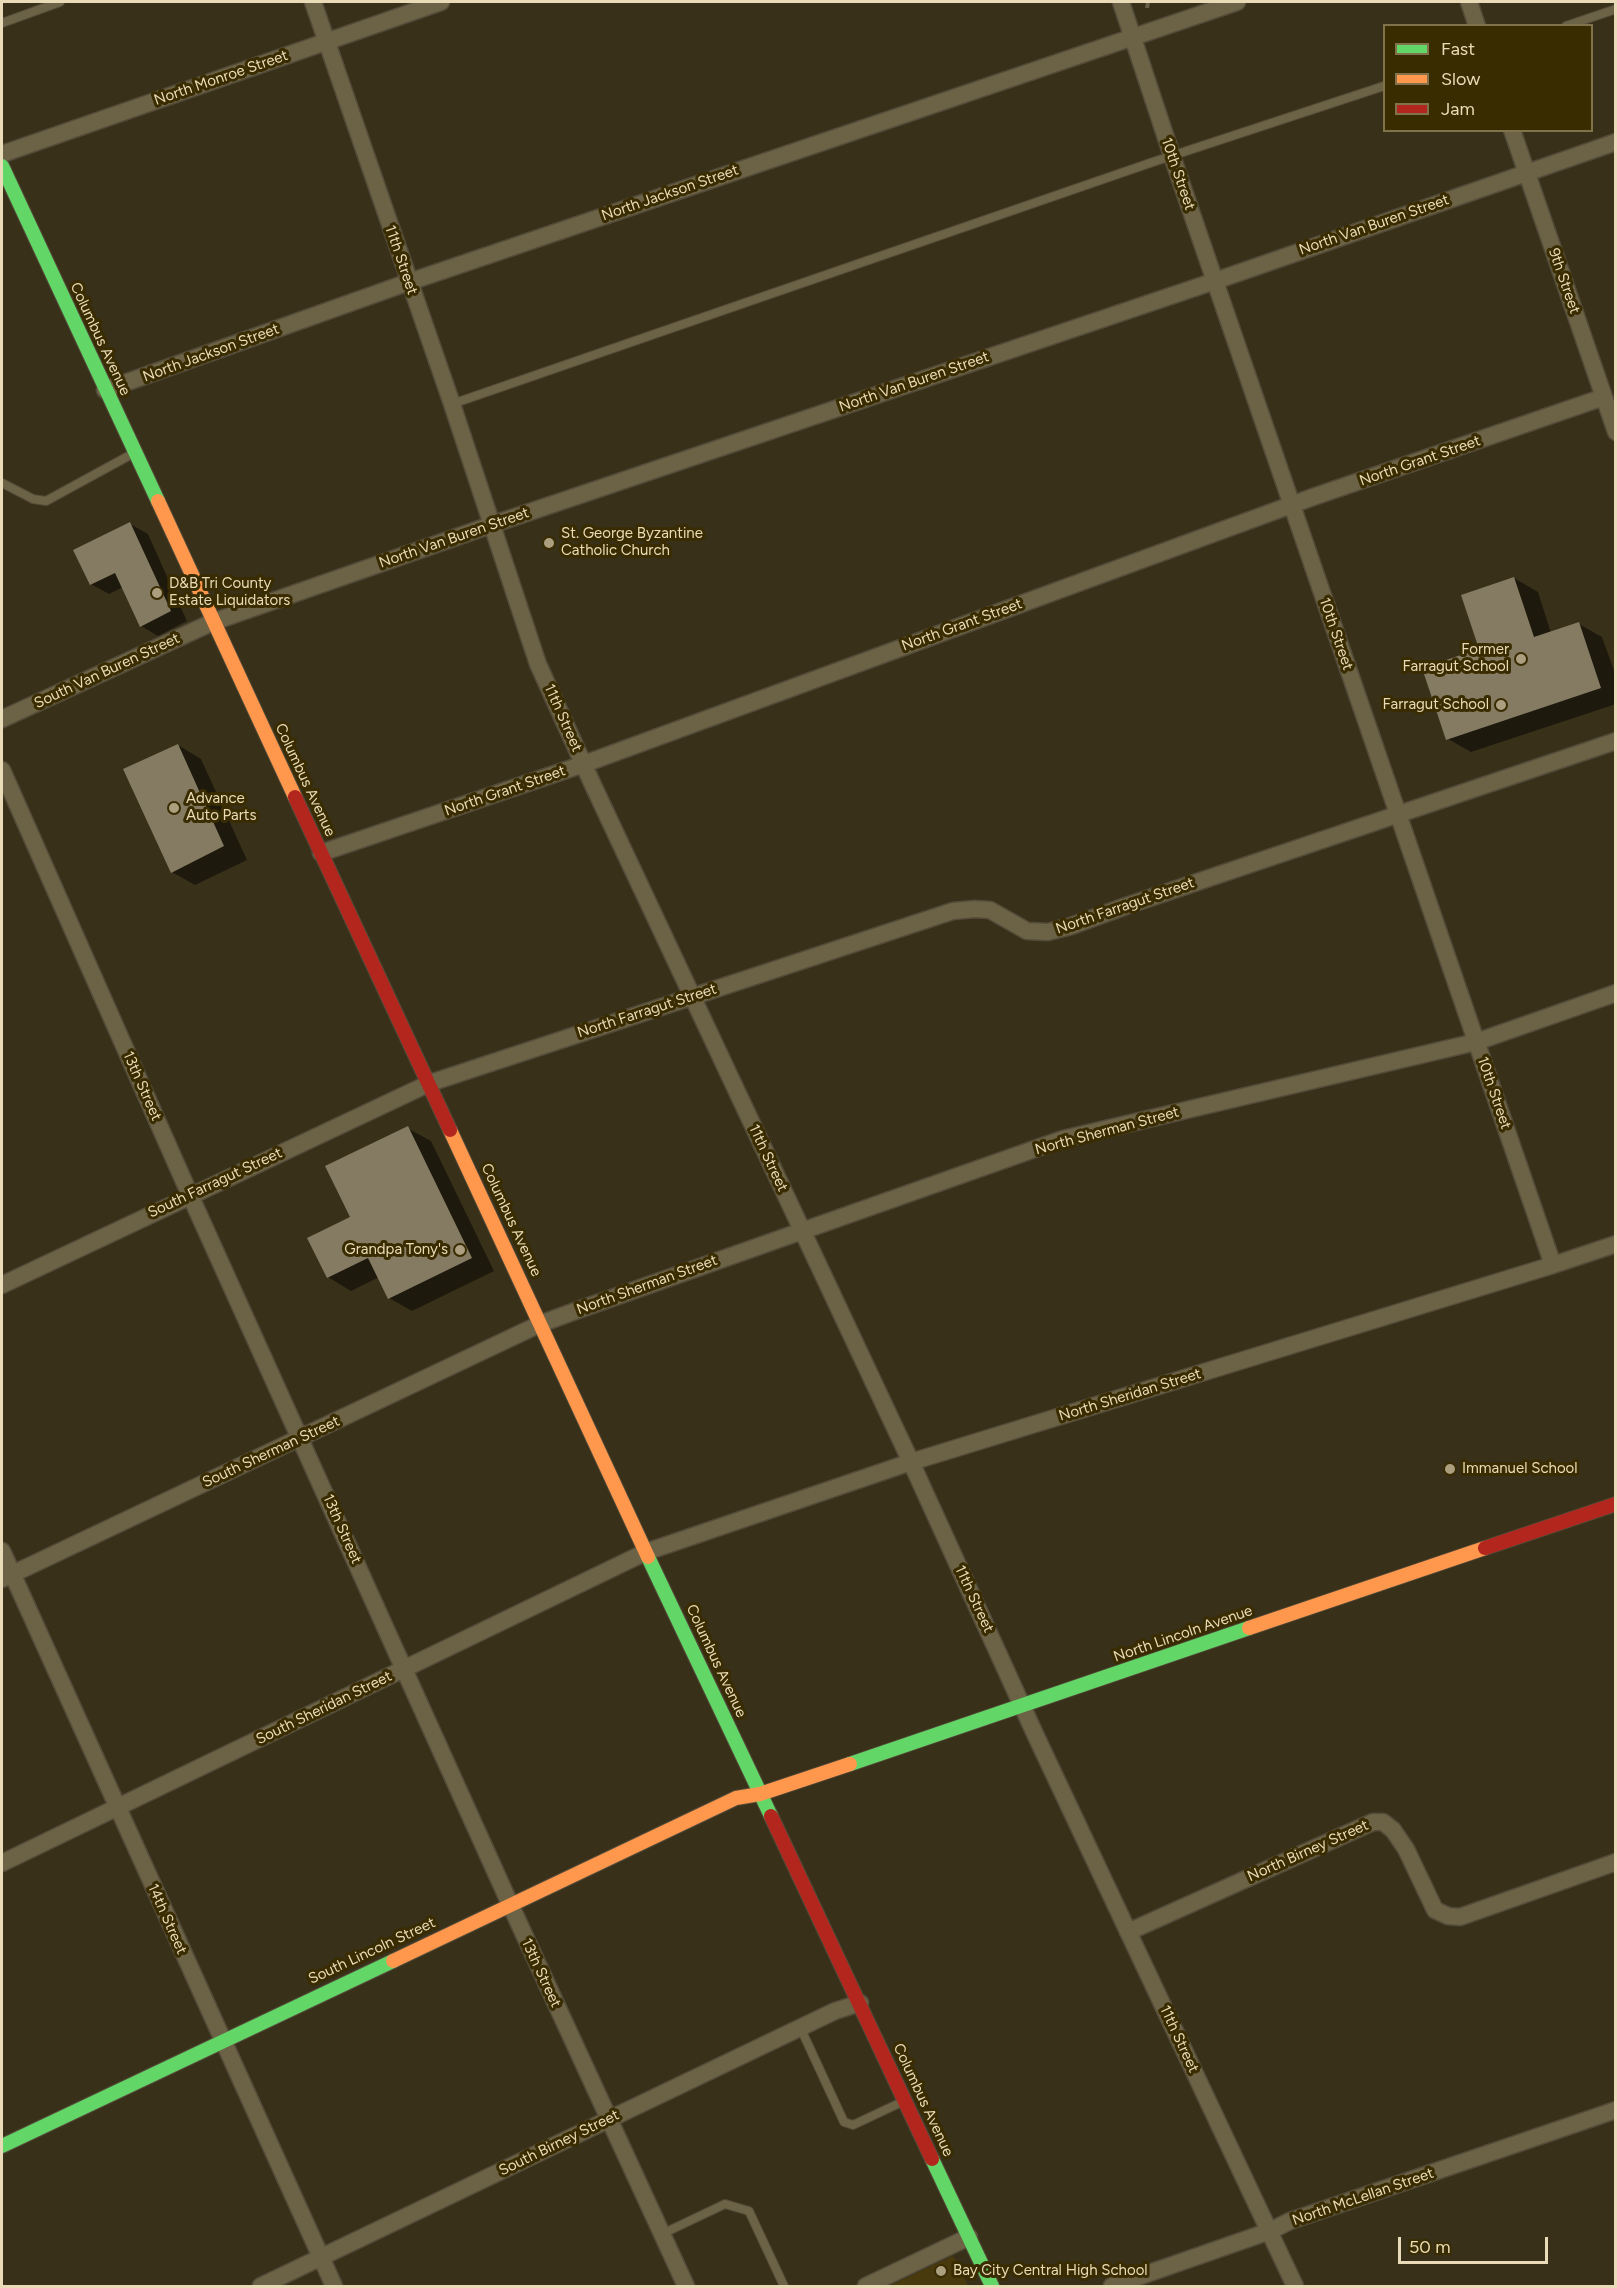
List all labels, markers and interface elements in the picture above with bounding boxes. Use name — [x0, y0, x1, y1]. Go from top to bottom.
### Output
legend — [1383, 24, 1593, 132]
text: Fast — [1441, 38, 1475, 60]
street label: North Monroe Street — [152, 47, 290, 109]
text: Slow — [1441, 68, 1480, 90]
text: Jam — [1441, 98, 1475, 120]
street label: 10th Street — [1157, 135, 1199, 213]
street label: North Jackson Street — [599, 161, 741, 225]
street label: North Van Buren Street — [1297, 191, 1451, 259]
street label: 11th Street — [381, 223, 421, 297]
street label: 9th Street — [1544, 246, 1584, 316]
street label: Columbus Avenue — [66, 280, 134, 398]
street label: North Jackson Street — [140, 320, 282, 386]
street label: North Van Buren Street — [837, 348, 991, 416]
street label: North Grant Street — [1357, 432, 1483, 490]
street label: North Van Buren Street — [377, 504, 531, 572]
place label: St. George Byzantine Catholic Church — [561, 525, 703, 560]
marker: St. George Byzantine Catholic Church — [542, 536, 556, 550]
place label: D&B Tri County Estate Liquidators — [169, 575, 290, 610]
marker: D&B Tri County Estate Liquidators — [150, 586, 164, 600]
street label: North Grant Street — [899, 595, 1025, 655]
street label: 10th Street — [1315, 595, 1357, 673]
street label: South Van Buren Street — [31, 629, 183, 713]
place label: Former Farragut School — [1403, 641, 1509, 676]
marker: Former Farragut School — [1514, 652, 1528, 666]
street label: 11th Street — [540, 681, 586, 755]
place label: Farragut School — [1383, 696, 1489, 714]
marker: Farragut School — [1494, 698, 1508, 712]
street label: Columbus Avenue — [271, 721, 339, 839]
street label: North Grant Street — [442, 762, 568, 820]
place label: Advance Auto Parts — [186, 790, 256, 825]
marker: Advance Auto Parts — [167, 801, 181, 815]
street label: North Farragut Street — [1053, 874, 1197, 938]
street label: North Farragut Street — [575, 980, 719, 1042]
street label: 13th Street — [119, 1048, 165, 1124]
street label: 10th Street — [1473, 1054, 1515, 1132]
street label: North Sherman Street — [1033, 1103, 1181, 1159]
street label: 11th Street — [745, 1122, 791, 1194]
street label: South Farragut Street — [145, 1144, 285, 1222]
street label: Columbus Avenue — [477, 1161, 545, 1279]
place label: Grandpa Tony's — [344, 1241, 448, 1259]
marker: Grandpa Tony's — [453, 1243, 467, 1257]
street label: North Sherman Street — [574, 1251, 720, 1319]
street label: North Sheridan Street — [1057, 1365, 1203, 1425]
street label: South Sherman Street — [200, 1412, 342, 1492]
place label: Immanuel School — [1462, 1460, 1578, 1478]
marker: Immanuel School — [1443, 1462, 1457, 1476]
street label: 13th Street — [319, 1491, 365, 1567]
street label: 11th Street — [951, 1563, 997, 1635]
street label: Columbus Avenue — [682, 1602, 750, 1720]
street label: North Lincoln Avenue — [1111, 1602, 1255, 1666]
street label: South Sheridan Street — [253, 1667, 395, 1749]
street label: North Birney Street — [1245, 1816, 1371, 1886]
street label: 14th Street — [143, 1881, 191, 1957]
street label: South Lincoln Street — [306, 1914, 438, 1988]
street label: 13th Street — [517, 1936, 565, 2010]
street label: 11th Street — [1156, 2003, 1202, 2075]
street label: Columbus Avenue — [889, 2041, 957, 2159]
street label: South Birney Street — [496, 2106, 622, 2180]
street label: North McLellan Street — [1290, 2164, 1436, 2230]
scale bar — [1401, 2225, 1551, 2263]
text: 50 m — [1409, 2236, 1451, 2258]
place label: Bay City Central High School — [953, 2262, 1148, 2280]
marker: Bay City Central High School — [934, 2264, 948, 2278]

